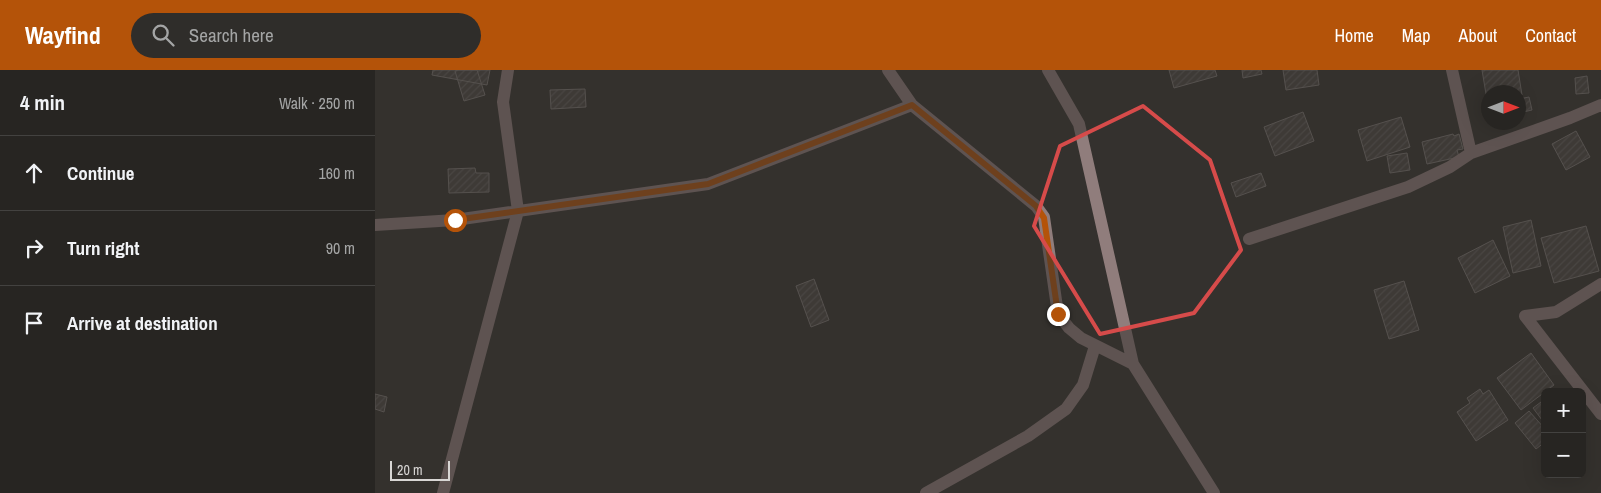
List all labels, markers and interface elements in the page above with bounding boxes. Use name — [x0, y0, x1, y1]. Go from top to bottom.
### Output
search box — [131, 13, 481, 58]
text: Wayfind — [25, 19, 101, 51]
icon: search — [149, 21, 177, 49]
text: Search here — [189, 22, 274, 48]
text: Home — [1334, 23, 1374, 48]
text: Map — [1402, 23, 1431, 48]
text: About — [1459, 23, 1497, 48]
text: Contact — [1525, 23, 1576, 48]
north arrow — [1481, 85, 1526, 130]
text: 4 min — [20, 88, 65, 117]
text: Walk · 250 m — [279, 92, 355, 114]
icon: ahead — [20, 159, 48, 187]
text: Continue — [67, 160, 135, 186]
text: 160 m — [319, 162, 355, 184]
route start — [444, 209, 467, 232]
icon: right — [20, 234, 48, 262]
text: Turn right — [67, 235, 139, 261]
text: 90 m — [326, 237, 355, 259]
route end — [1047, 303, 1070, 326]
icon: arrive — [20, 309, 48, 337]
text: Arrive at destination — [67, 310, 218, 336]
map controls — [1541, 388, 1586, 478]
button: + — [1541, 388, 1586, 433]
button: − — [1541, 433, 1586, 478]
scale bar — [390, 458, 450, 481]
text: 20 m — [397, 461, 423, 479]

